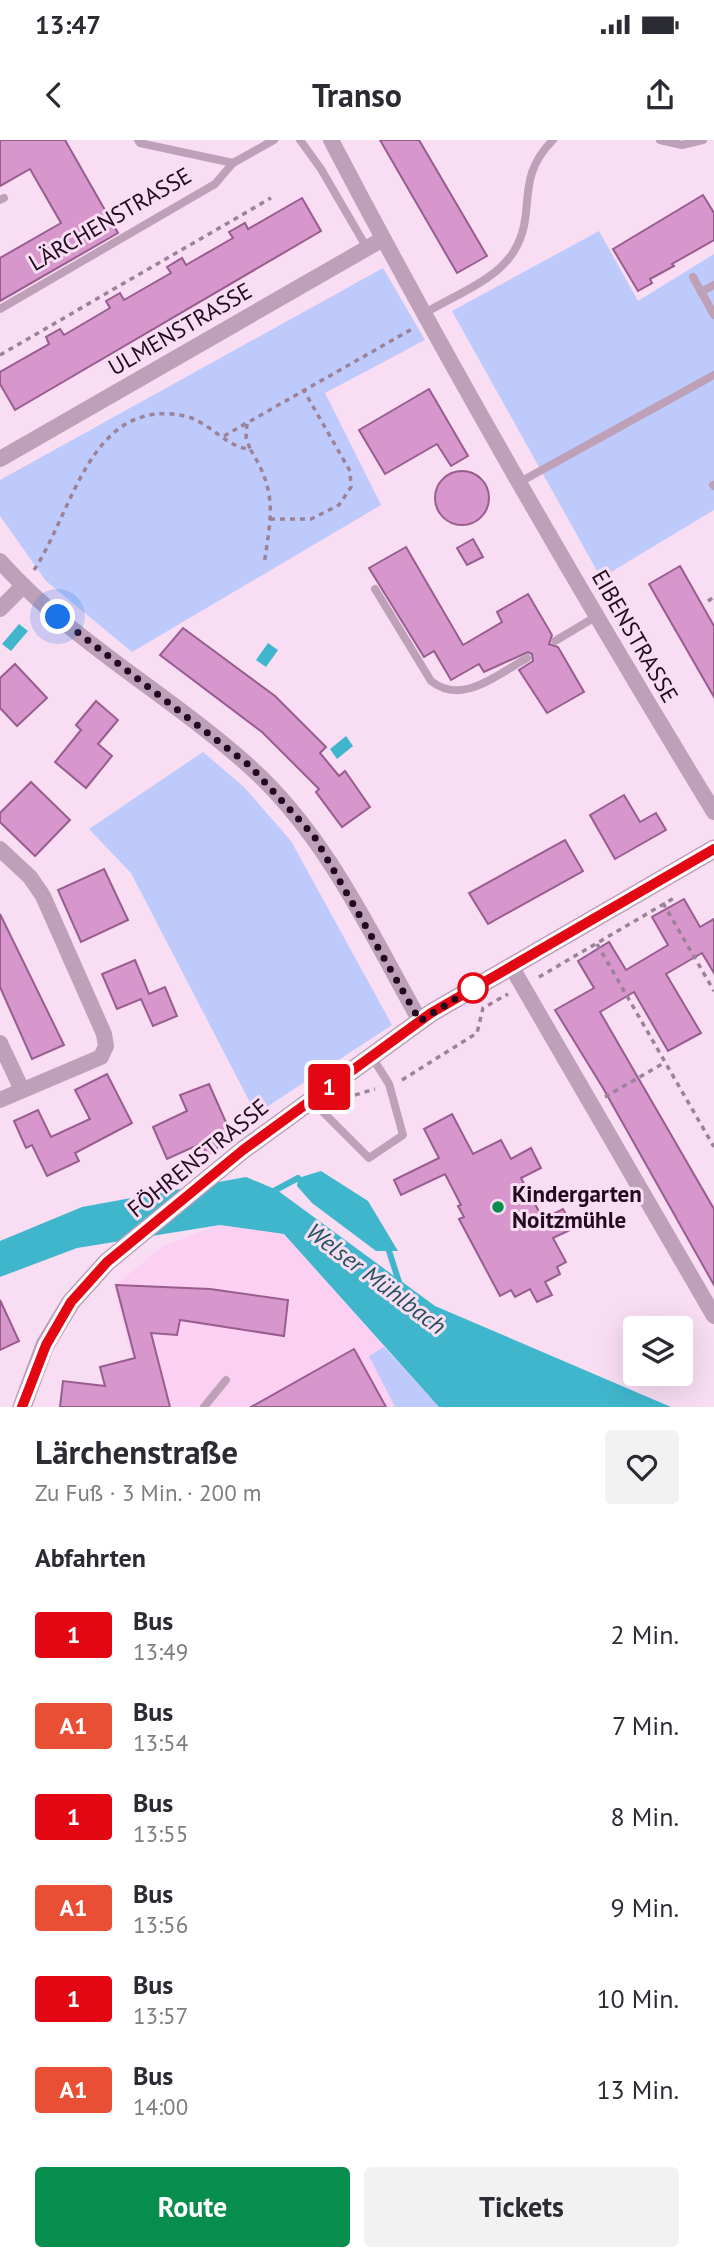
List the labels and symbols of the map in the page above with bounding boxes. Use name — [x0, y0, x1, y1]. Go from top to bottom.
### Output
street label: LÄRCHENSTRASSE — [23, 160, 196, 277]
street label: ULMENSTRASSE — [103, 276, 257, 381]
street label: EIBENSTRASSE — [586, 564, 685, 707]
your location — [40, 599, 75, 634]
unlabelled marker — [458, 973, 488, 1003]
line badge: 1 — [306, 1064, 352, 1110]
street label: FÖHRENSTRASSE — [121, 1092, 274, 1223]
place label: Kindergarten Noitzmühle — [512, 1179, 642, 1234]
marker: Kindergarten Noitzmühle — [490, 1199, 506, 1215]
water label: Welser Mühlbach — [300, 1216, 452, 1341]

